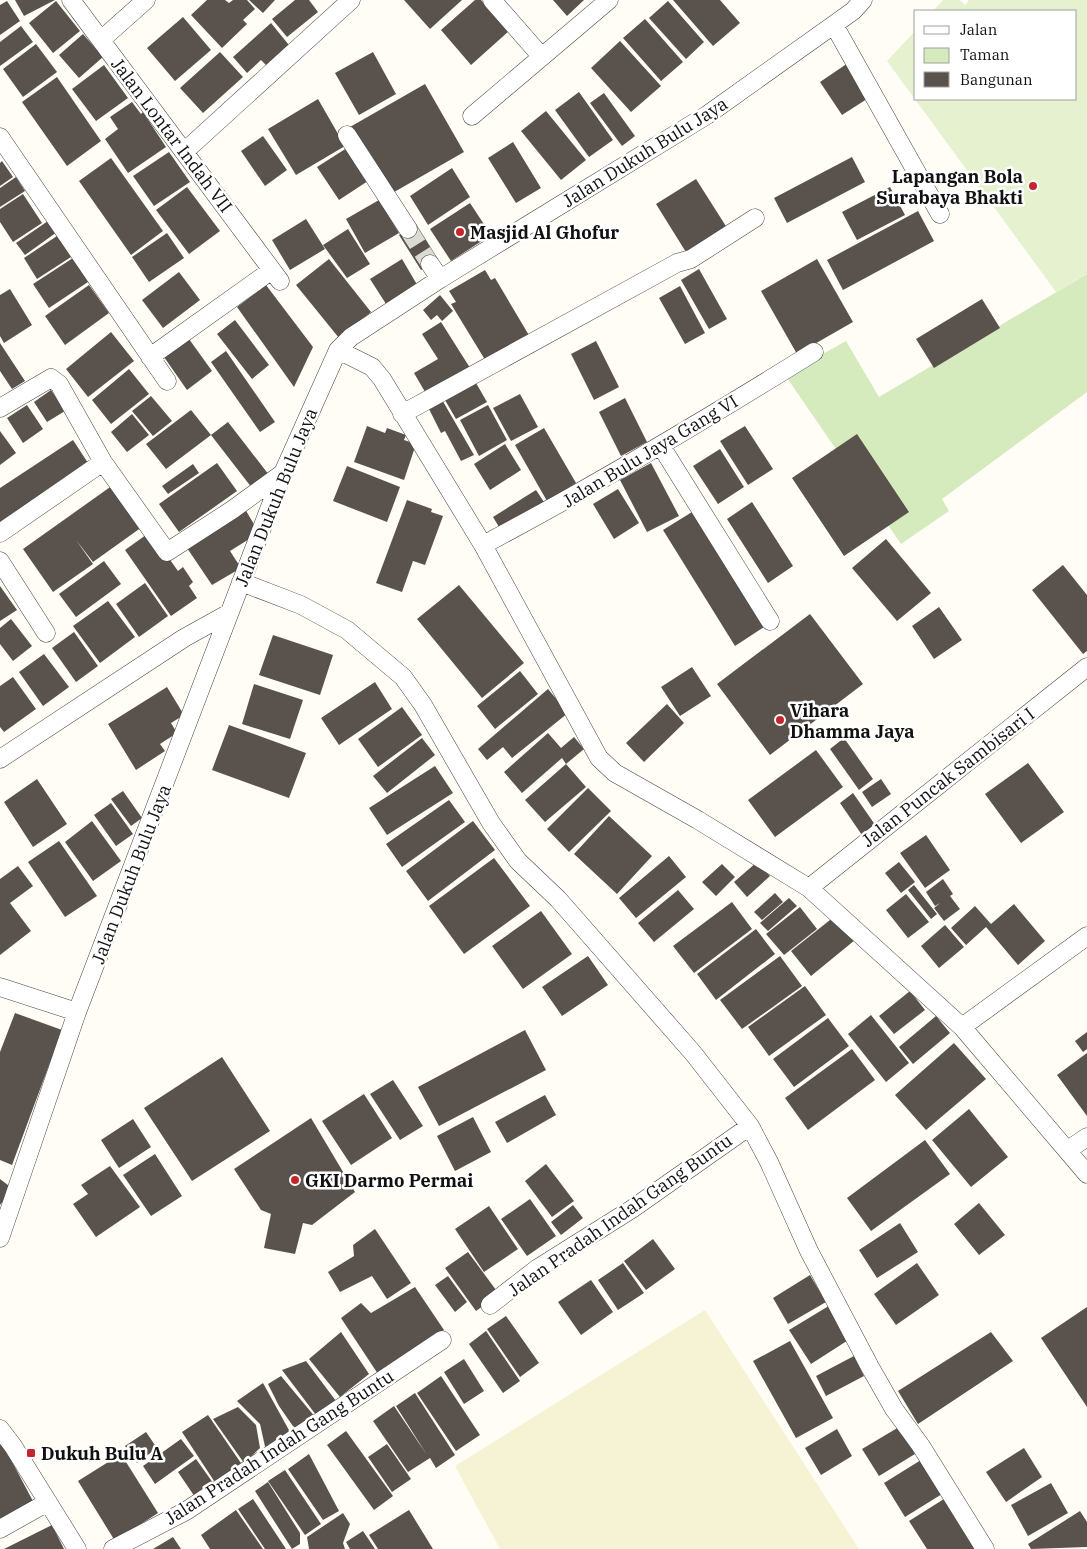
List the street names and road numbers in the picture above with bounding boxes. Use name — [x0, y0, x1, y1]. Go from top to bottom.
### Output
street label: Jalan Lontar Indah VII — [106, 53, 238, 217]
street label: Jalan Dukuh Bulu Jaya — [558, 92, 732, 212]
street label: Jalan Bulu Jaya Gang VI — [558, 390, 742, 512]
street label: Jalan Dukuh Bulu Jaya — [230, 404, 322, 590]
street label: Jalan Puncak Sambisari I — [857, 702, 1039, 852]
street label: Jalan Dukuh Bulu Jaya — [86, 781, 176, 967]
street label: Jalan Pradah Indah Gang Buntu — [504, 1129, 736, 1301]
street label: Jalan Pradah Indah Gang Buntu — [160, 1364, 398, 1530]

